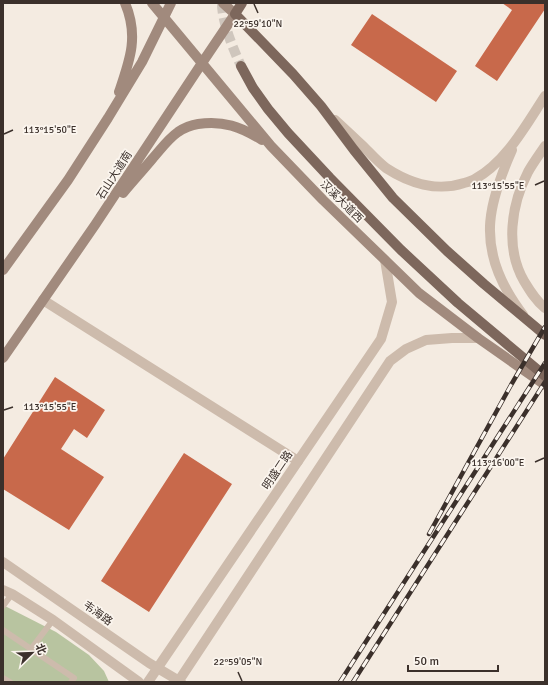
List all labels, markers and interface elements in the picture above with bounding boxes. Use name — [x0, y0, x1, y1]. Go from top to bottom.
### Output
text: 22°59'10"N — [234, 18, 282, 30]
text: 113°15'50"E — [23, 124, 77, 136]
street label: 石山大道南 — [94, 149, 135, 202]
street label: 汉溪大道西 — [318, 177, 366, 225]
text: 113°15'55"E — [471, 180, 525, 192]
text: 113°15'55"E — [23, 401, 77, 413]
street label: 明盛二路 — [260, 448, 295, 492]
text: 113°16'00"E — [471, 457, 525, 469]
street label: 韦海路 — [80, 599, 115, 628]
north arrow — [12, 633, 52, 673]
text: 北 — [33, 642, 49, 657]
scale bar — [408, 647, 498, 673]
text: 50 m — [414, 654, 439, 669]
text: 22°59'05"N — [214, 656, 262, 668]

